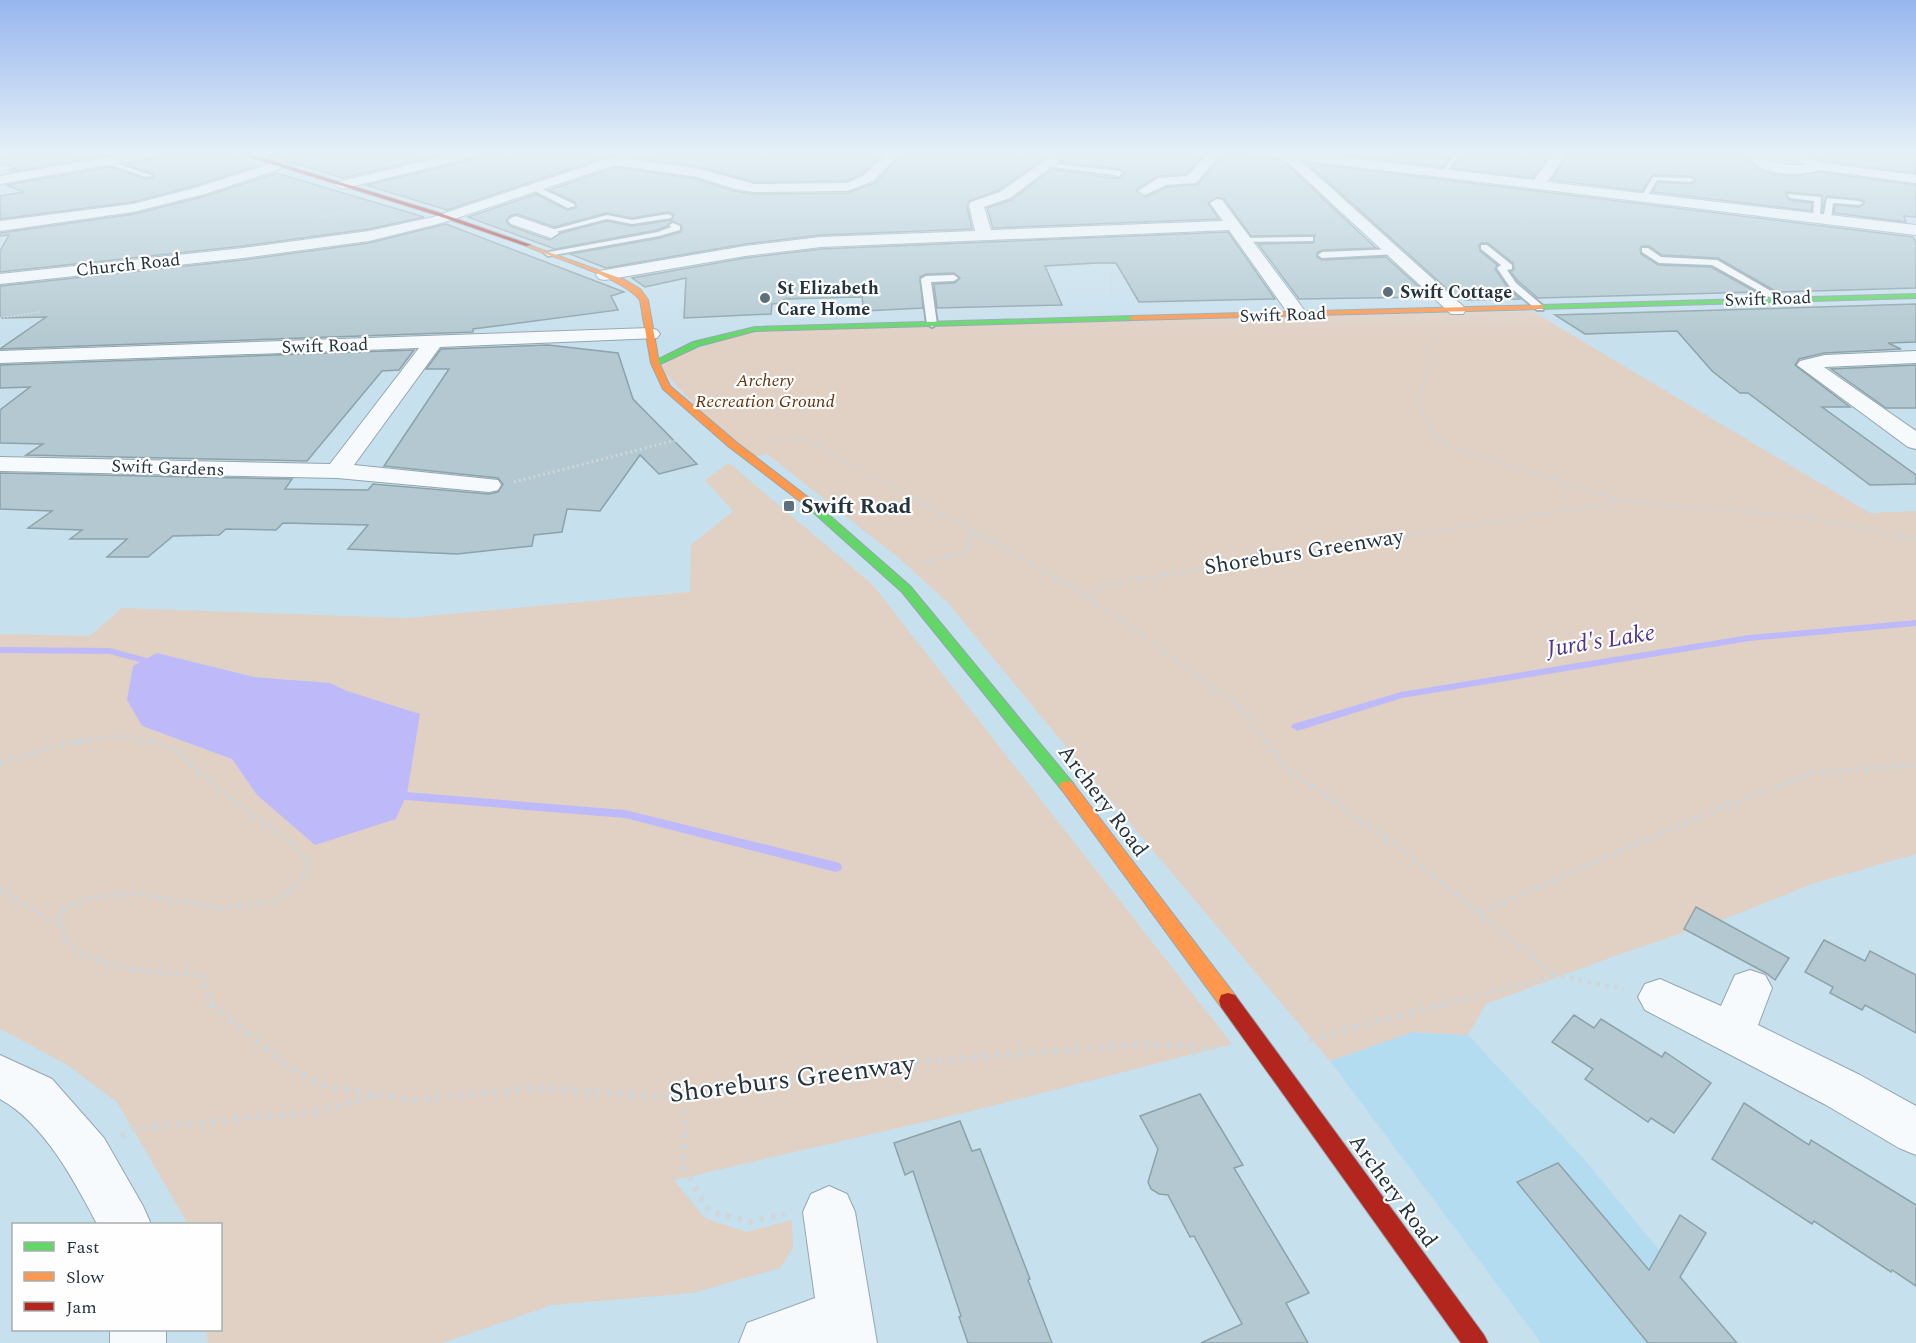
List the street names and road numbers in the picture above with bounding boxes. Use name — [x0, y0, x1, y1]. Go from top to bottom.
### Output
street label: Church Road — [74, 246, 182, 284]
street label: Swift Road — [1724, 284, 1812, 314]
street label: Swift Road — [1239, 300, 1327, 330]
street label: Swift Road — [281, 331, 369, 361]
street label: Swift Gardens — [111, 453, 225, 483]
street label: Shoreburs Greenway — [1202, 520, 1407, 584]
street label: Archery Road — [1050, 738, 1156, 864]
street label: Shoreburs Greenway — [667, 1043, 918, 1115]
street label: Archery Road — [1340, 1127, 1446, 1255]

